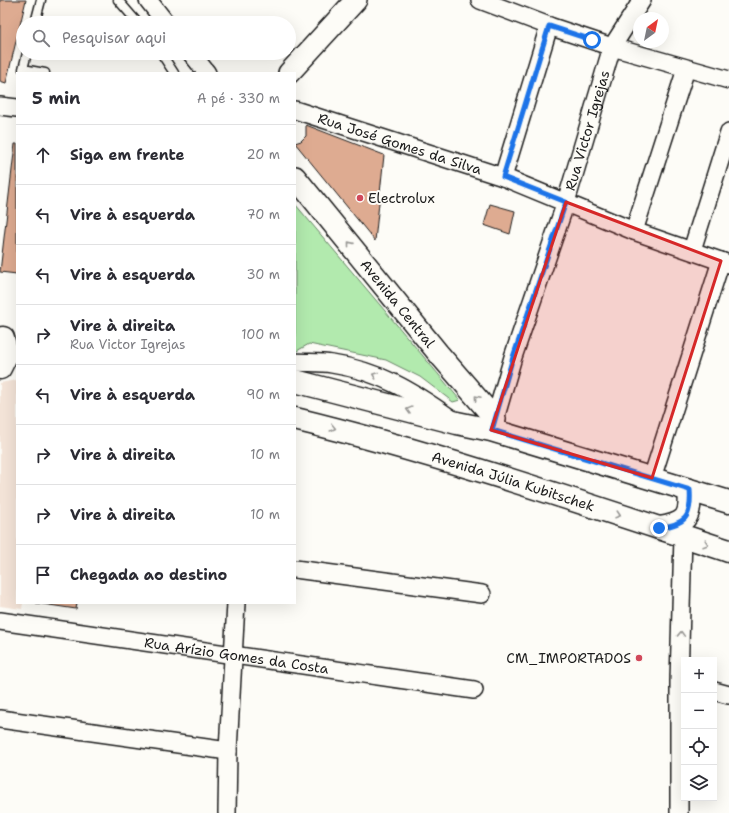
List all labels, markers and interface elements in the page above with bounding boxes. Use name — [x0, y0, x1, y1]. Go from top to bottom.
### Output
north arrow — [633, 12, 669, 48]
search box — [16, 16, 296, 60]
icon: search — [30, 27, 52, 49]
text: Pesquisar aqui — [62, 28, 166, 48]
route start — [583, 31, 601, 49]
street label: Rua Victor Igrejas — [561, 68, 614, 193]
text: 5 min — [32, 87, 80, 109]
text: A pé · 330 m — [197, 90, 280, 107]
street label: Rua José Gomes da Silva — [315, 109, 484, 179]
icon: ahead — [32, 144, 54, 166]
text: Siga em frente — [70, 145, 185, 165]
text: 20 m — [247, 146, 280, 163]
place label: Electrolux — [368, 189, 435, 207]
marker: Electrolux — [355, 193, 365, 203]
icon: left — [32, 204, 54, 226]
text: Vire à esquerda — [70, 205, 195, 225]
text: 70 m — [246, 206, 280, 223]
one-way arrow — [347, 242, 354, 249]
street label: Avenida Central — [357, 256, 440, 352]
icon: left — [32, 264, 54, 286]
text: Vire à esquerda — [70, 265, 195, 285]
text: 30 m — [246, 266, 280, 283]
text: Vire à direita — [70, 316, 175, 336]
icon: right — [32, 324, 54, 346]
text: 100 m — [241, 326, 280, 343]
text: Rua Victor Igrejas — [70, 336, 186, 353]
one-way arrow — [371, 371, 378, 380]
icon: left — [32, 384, 54, 406]
text: Vire à esquerda — [70, 385, 195, 405]
text: 90 m — [246, 386, 280, 403]
one-way arrow — [475, 396, 482, 403]
one-way arrow — [406, 407, 412, 415]
one-way arrow — [330, 424, 336, 432]
icon: right — [32, 444, 54, 466]
text: Vire à direita — [70, 445, 175, 465]
text: 10 m — [250, 446, 280, 463]
street label: Avenida Júlia Kubitschek — [430, 447, 597, 515]
icon: right — [32, 504, 54, 526]
text: Vire à direita — [70, 505, 175, 525]
text: 10 m — [250, 506, 280, 523]
one-way arrow — [614, 510, 621, 518]
route end — [650, 519, 668, 537]
one-way arrow — [702, 539, 709, 548]
icon: arrive — [32, 564, 54, 586]
text: Chegada ao destino — [70, 565, 227, 585]
one-way arrow — [676, 631, 685, 637]
street label: Rua Arízio Gomes da Costa — [143, 633, 330, 678]
place label: CM_IMPORTADOS — [506, 649, 631, 667]
marker: CM_IMPORTADOS — [634, 653, 644, 663]
map controls — [681, 657, 717, 801]
button: + — [681, 657, 717, 693]
button: − — [681, 693, 717, 729]
button: locate — [681, 729, 717, 765]
button: layers — [681, 765, 717, 801]

